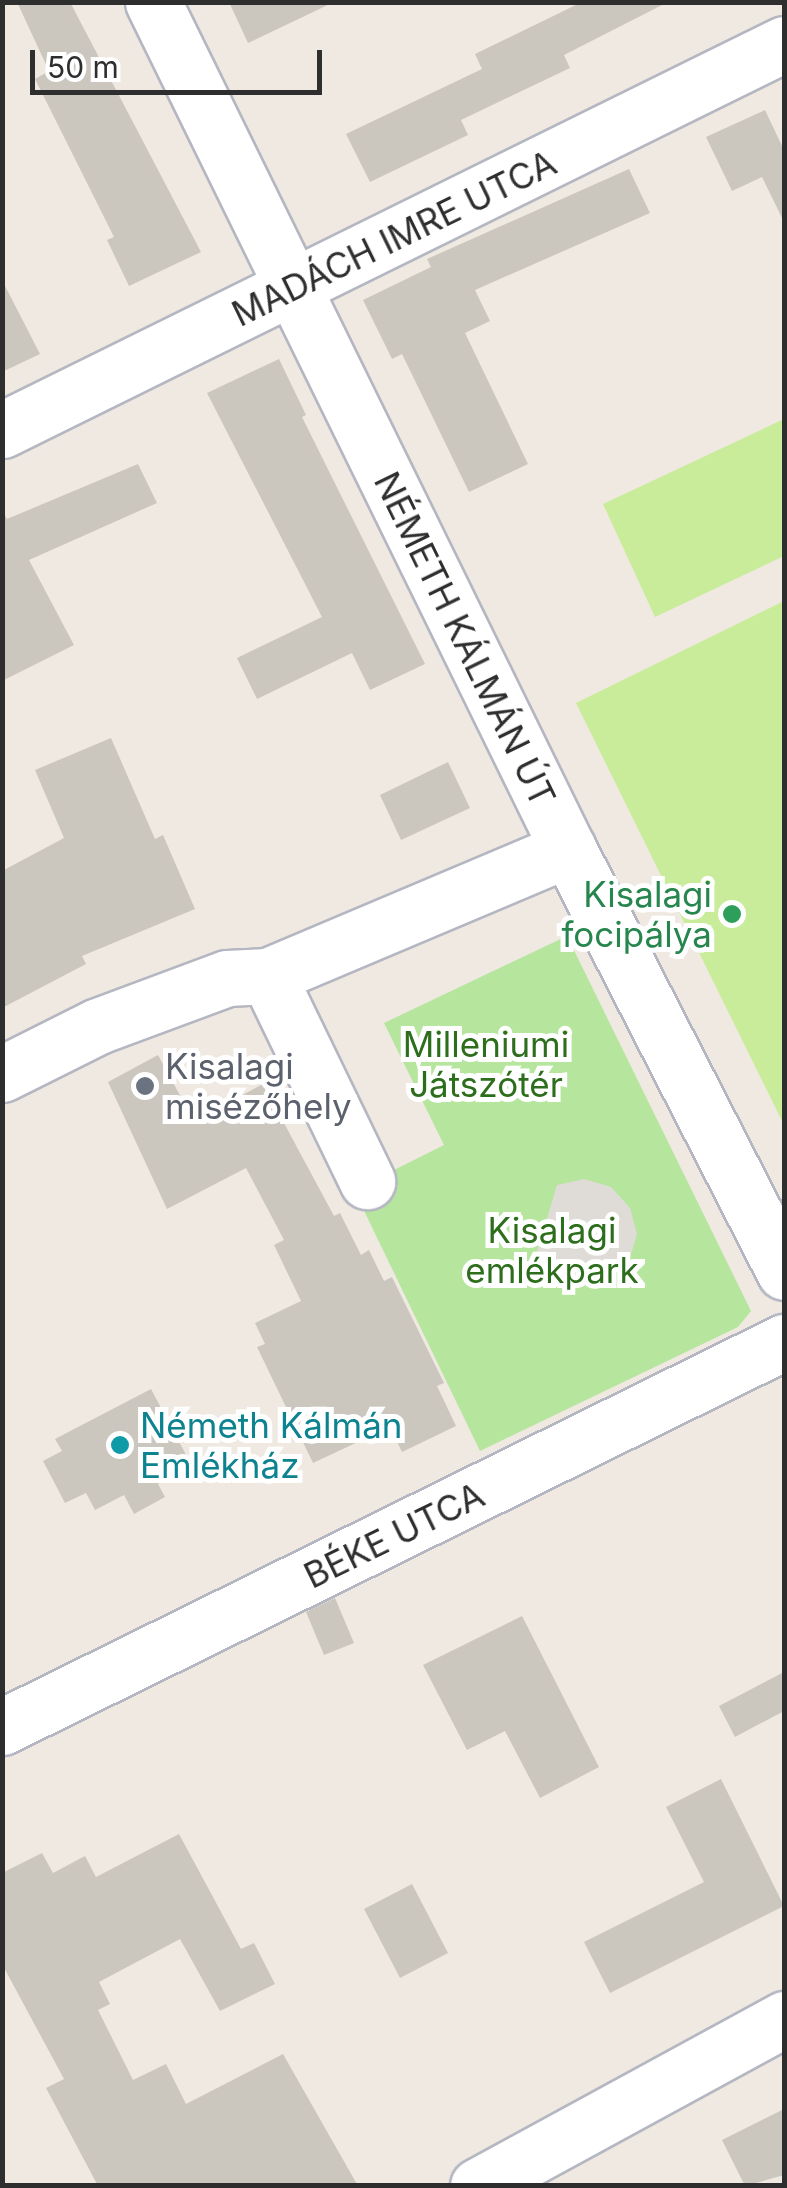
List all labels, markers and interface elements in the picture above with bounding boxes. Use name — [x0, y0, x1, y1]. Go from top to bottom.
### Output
scale bar — [35, 30, 328, 92]
text: 50 m — [47, 49, 119, 85]
street label: MADÁCH IMRE UTCA — [225, 141, 563, 335]
street label: NÉMETH KÁLMÁN ÚT — [366, 465, 564, 813]
place label: Kisalagi focipálya — [561, 873, 712, 955]
marker: Kisalagi focipálya — [721, 903, 743, 925]
park label: Milleniumi Játszótér — [403, 1023, 569, 1105]
place label: Kisalagi misézőhely — [165, 1045, 352, 1127]
marker: Kisalagi misézőhely — [134, 1075, 156, 1097]
park label: Kisalagi emlékpark — [465, 1209, 639, 1291]
place label: Németh Kálmán Emlékház — [140, 1404, 402, 1486]
marker: Németh Kálmán Emlékház — [109, 1434, 131, 1456]
street label: BÉKE UTCA — [297, 1473, 491, 1597]

